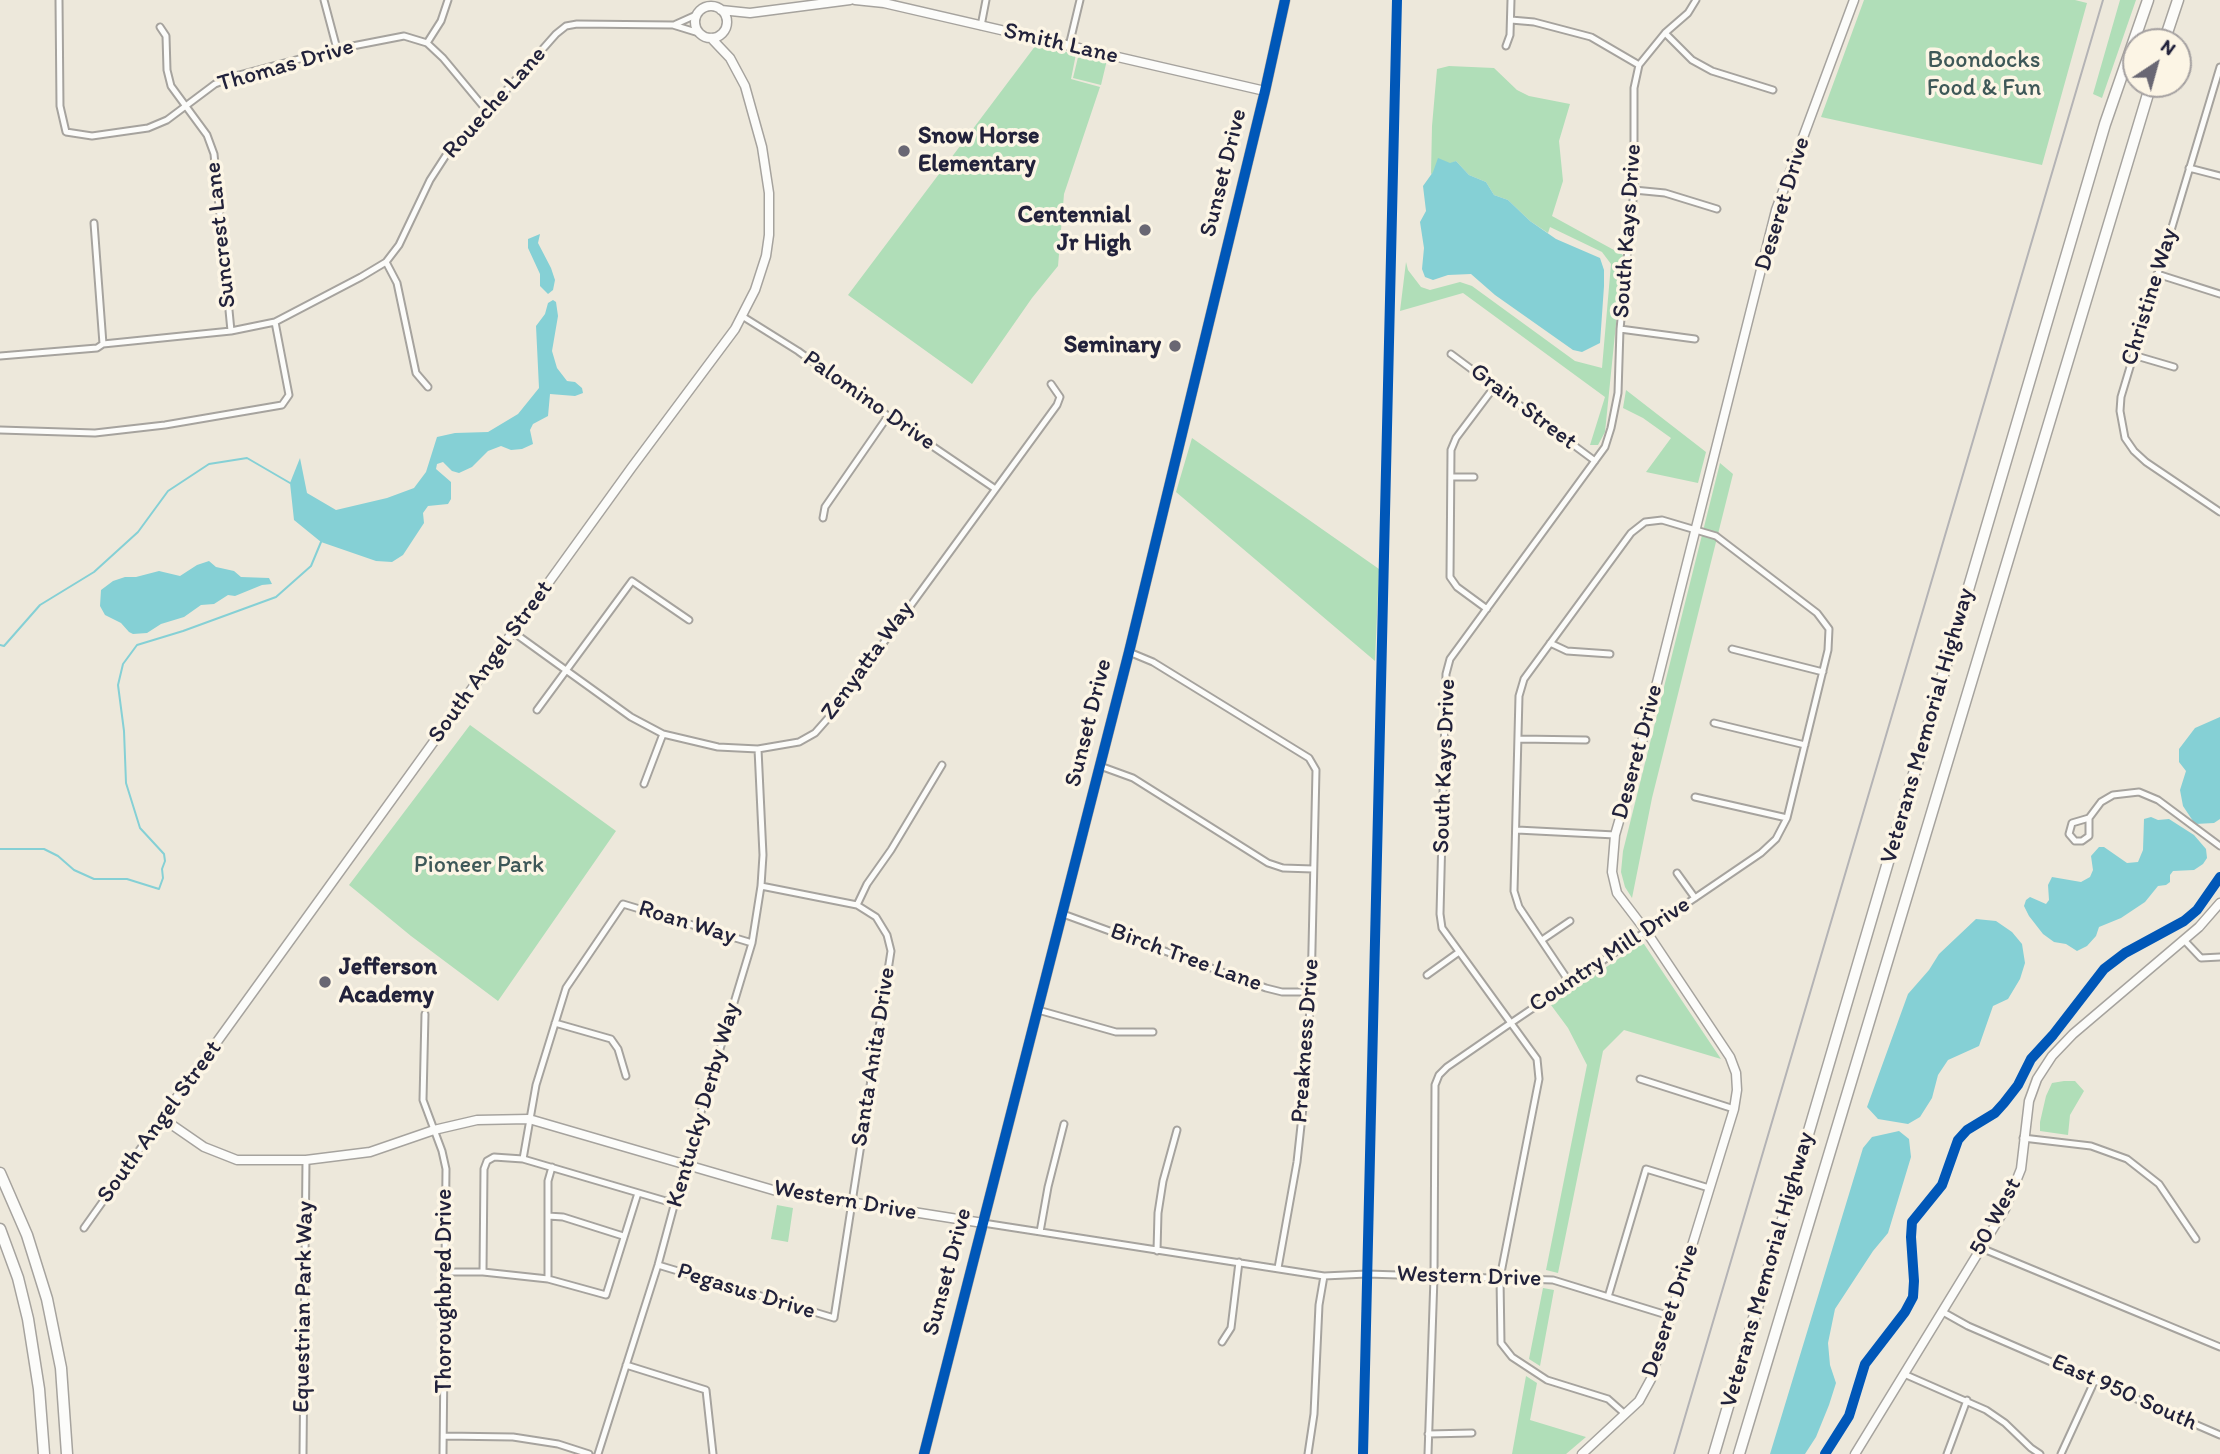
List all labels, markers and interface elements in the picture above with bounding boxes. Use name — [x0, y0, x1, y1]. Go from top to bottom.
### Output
street label: Smith Lane — [1001, 17, 1121, 71]
north arrow — [2122, 28, 2192, 98]
street label: Thomas Drive — [215, 33, 357, 99]
text: N — [2157, 34, 2180, 60]
street label: Roueche Lane — [437, 41, 553, 165]
park label: Boondocks Food & Fun — [1927, 47, 2041, 103]
street label: Sunset Drive — [1194, 106, 1254, 240]
place label: Snow Horse Elementary — [918, 123, 1039, 179]
street label: Deseret Drive — [1749, 134, 1817, 274]
marker: Snow Horse Elementary — [896, 143, 912, 159]
street label: South Kays Drive — [1608, 143, 1648, 319]
street label: Suncrest Lane — [199, 160, 243, 310]
place label: Centennial Jr High — [1018, 202, 1131, 258]
marker: Centennial Jr High — [1137, 222, 1153, 238]
street label: Christine Way — [2115, 225, 2185, 369]
place label: Seminary — [1064, 332, 1161, 360]
marker: Seminary — [1167, 338, 1183, 354]
street label: Palomino Drive — [797, 345, 941, 457]
street label: Grain Street — [1464, 357, 1582, 457]
street label: South Angel Street — [422, 575, 560, 749]
street label: Veterans Memorial Highway — [1875, 585, 1981, 867]
street label: Zenyatta Way — [815, 596, 921, 726]
street label: Sunset Drive — [1059, 656, 1119, 790]
street label: South Kays Drive — [1428, 678, 1462, 854]
street label: Deseret Drive — [1606, 681, 1670, 823]
park label: Pioneer Park — [414, 852, 544, 880]
street label: Country Mill Drive — [1524, 891, 1696, 1019]
street label: Roan Way — [635, 895, 739, 951]
street label: Birch Tree Lane — [1106, 917, 1266, 999]
place label: Jefferson Academy — [339, 954, 437, 1010]
street label: Preakness Drive — [1286, 958, 1326, 1124]
street label: Santa Anita Drive — [846, 965, 902, 1149]
marker: Jefferson Academy — [317, 974, 333, 990]
street label: Kentucky Derby Way — [661, 999, 747, 1211]
street label: South Angel Street — [91, 1035, 229, 1209]
street label: Veterans Memorial Highway — [1715, 1129, 1821, 1411]
street label: 50 West — [1964, 1173, 2028, 1261]
street label: Western Drive — [771, 1174, 919, 1228]
street label: Thoroughbred Drive — [431, 1189, 459, 1393]
street label: Equestrian Park Way — [288, 1201, 320, 1413]
street label: Sunset Drive — [917, 1205, 979, 1339]
street label: Deseret Drive — [1636, 1241, 1706, 1381]
street label: Pegasus Drive — [673, 1257, 819, 1327]
street label: Western Drive — [1396, 1260, 1542, 1294]
street label: East 950 South — [2047, 1348, 2201, 1438]

